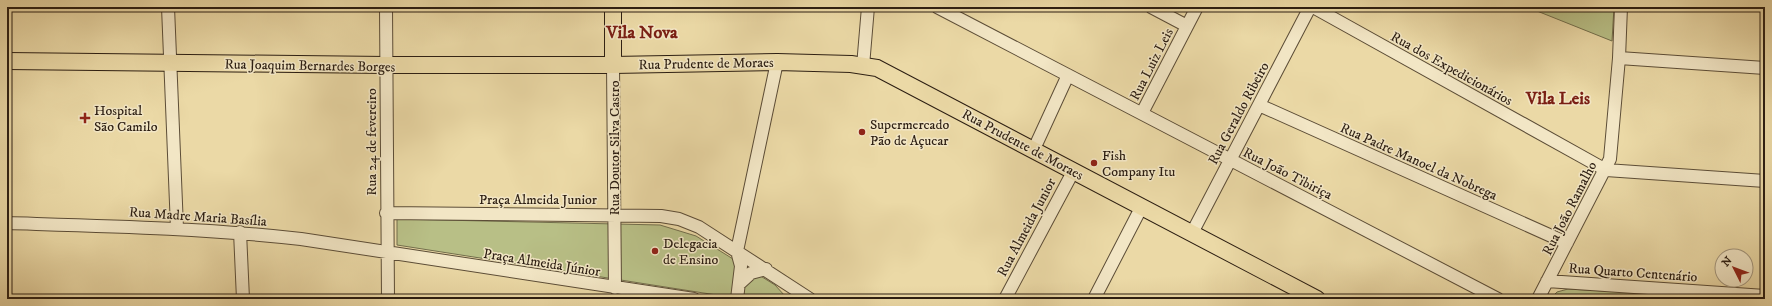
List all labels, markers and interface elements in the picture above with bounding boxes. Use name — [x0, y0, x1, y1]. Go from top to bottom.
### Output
district label: Vila Nova — [605, 22, 678, 44]
street label: Rua Luiz Leis — [1126, 25, 1178, 104]
street label: Rua dos Expedicionários — [1387, 28, 1516, 110]
street label: Rua Prudente de Moraes — [638, 54, 774, 74]
street label: Rua Joaquim Bernardes Borges — [224, 56, 396, 76]
street label: Rua Geraldo Ribeiro — [1204, 59, 1274, 168]
street label: Rua Doutor Silva Castro — [606, 80, 624, 216]
street label: Rua 24 de fevereiro — [363, 88, 381, 196]
district label: Vila Leis — [1525, 88, 1590, 110]
place label: Hospital São Camilo — [94, 102, 158, 136]
street label: Rua Prudente de Moraes — [959, 105, 1087, 185]
marker: Hospital São Camilo — [79, 112, 91, 124]
place label: Supermercado Pão de Açucar — [870, 116, 950, 150]
street label: Rua Padre Manoel da Nobrega — [1337, 119, 1500, 205]
marker: Supermercado Pão de Açucar — [857, 127, 867, 137]
street label: Rua João Tibiriça — [1240, 144, 1335, 204]
place label: Fish Company Itu — [1102, 147, 1176, 181]
marker: Fish Company Itu — [1089, 158, 1099, 168]
street label: Rua João Ramalho — [1539, 158, 1601, 258]
street label: Rua Almeida Junior — [993, 174, 1061, 280]
street label: Praça Almeida Junior — [479, 191, 598, 209]
street label: Rua Madre Maria Basília — [128, 203, 268, 231]
place label: Delegacia de Ensino — [663, 235, 719, 269]
street label: Praça Almeida Júnior — [482, 245, 602, 281]
marker: Delegacia de Ensino — [650, 246, 660, 256]
north arrow — [1714, 248, 1754, 288]
text: N — [1719, 254, 1736, 270]
street label: Rua Quarto Centenário — [1568, 260, 1698, 286]

